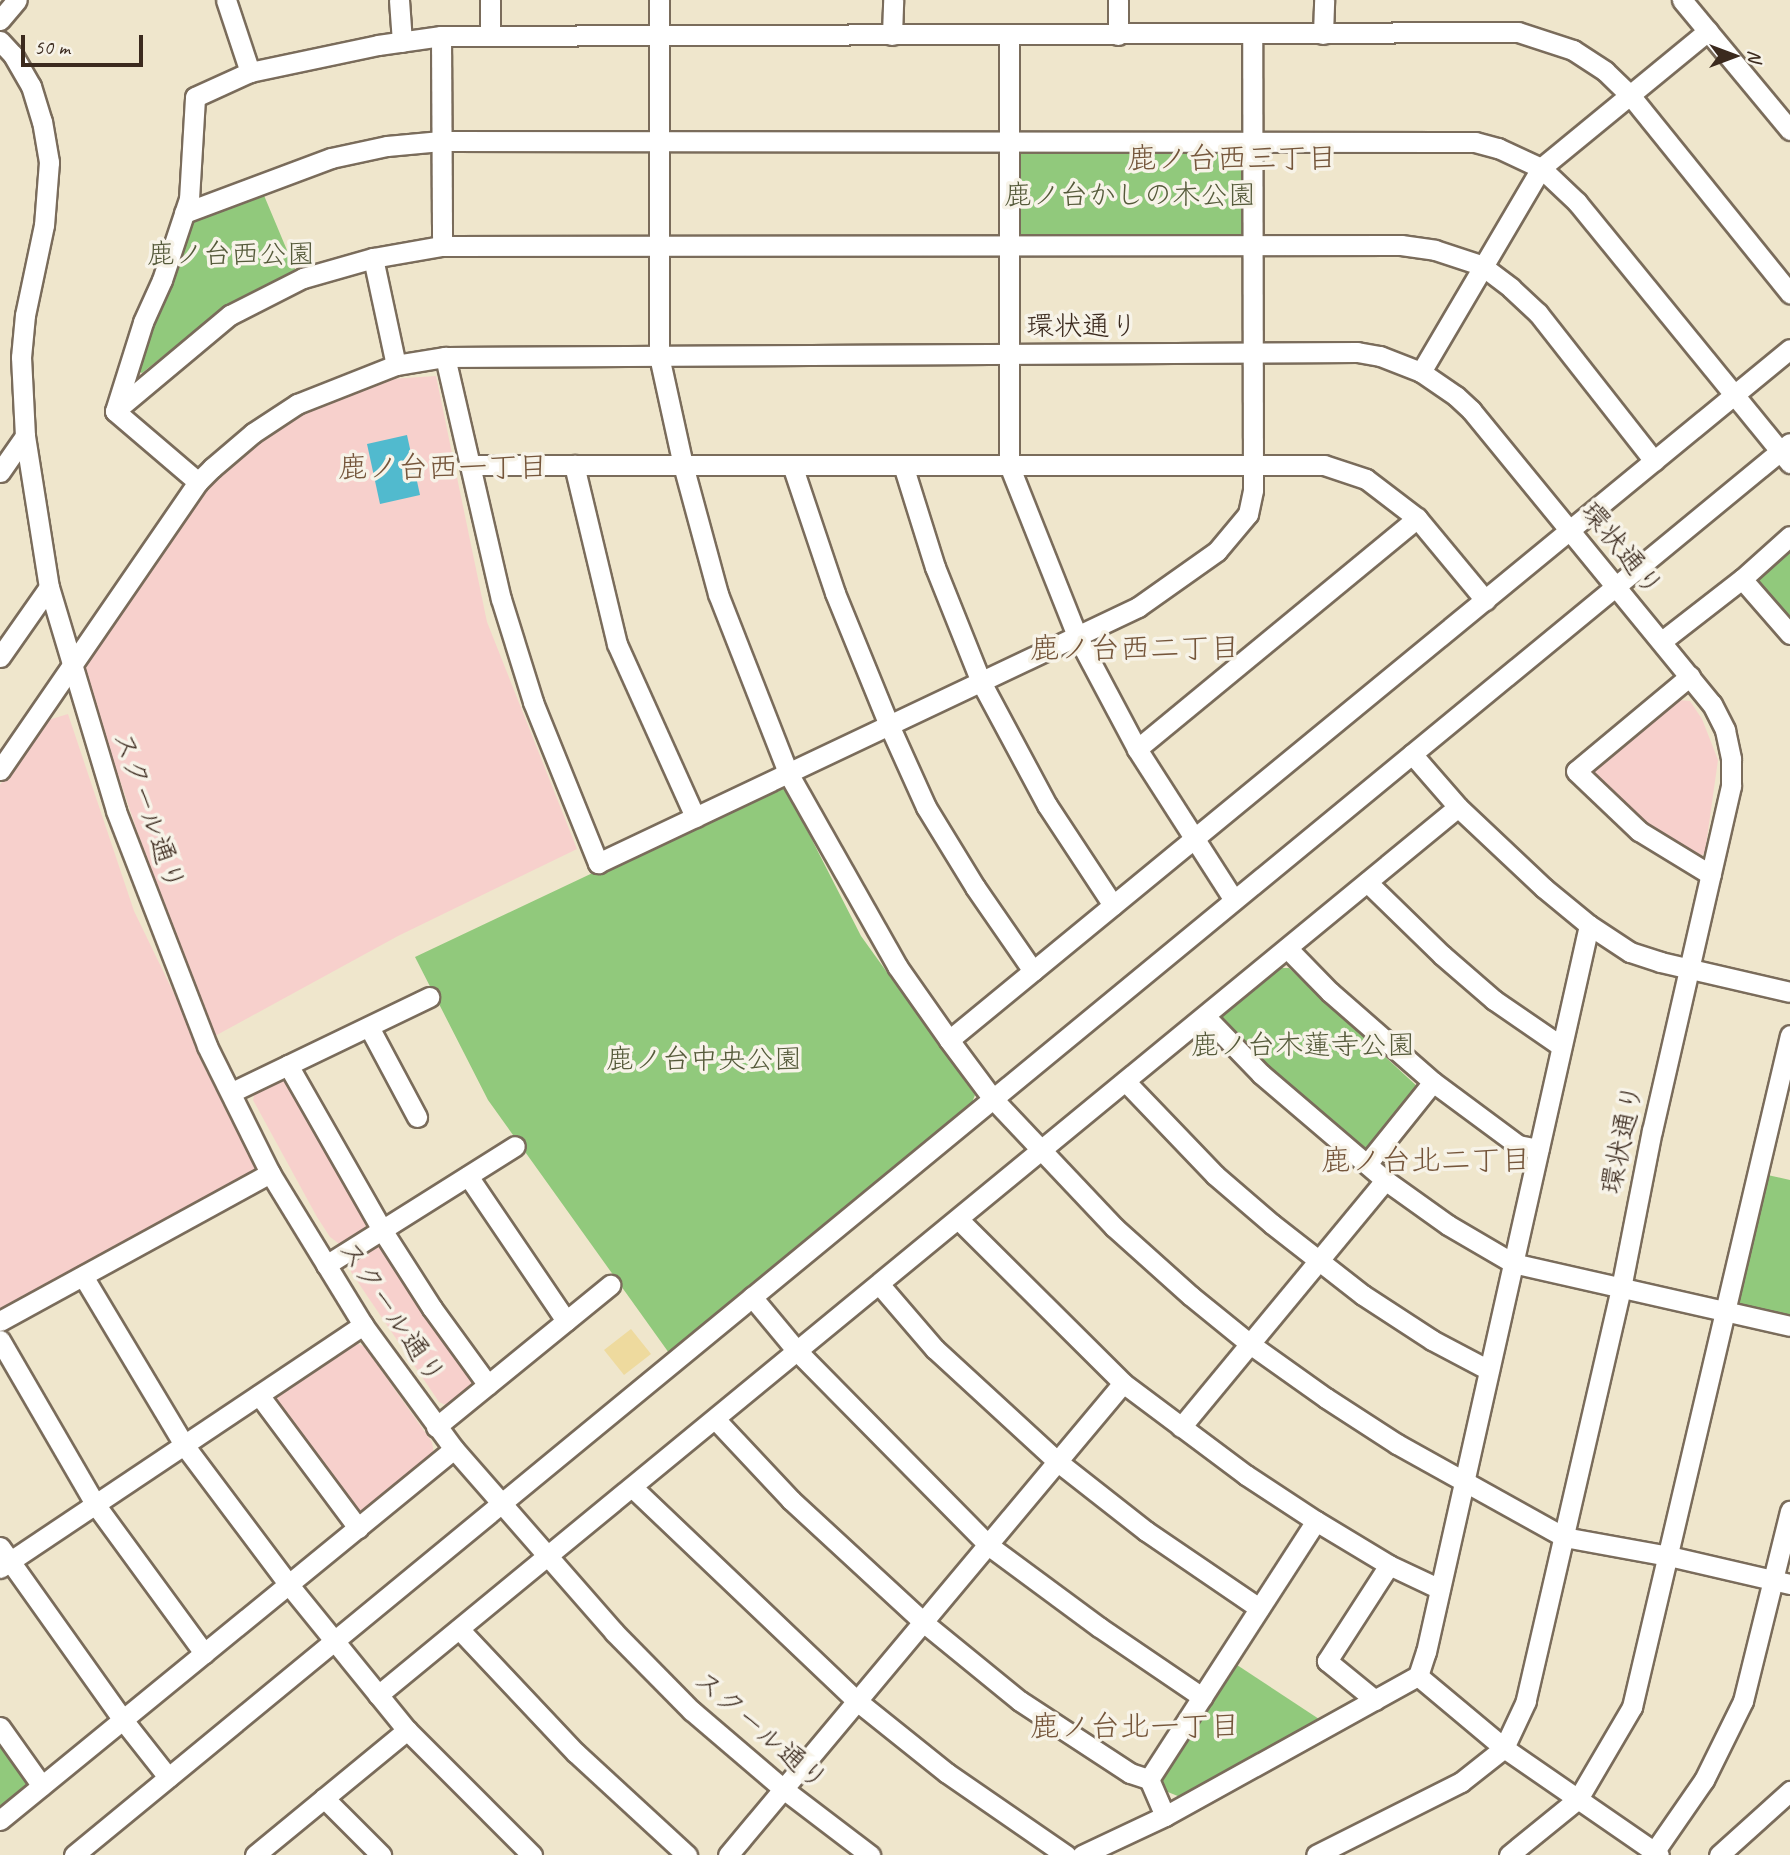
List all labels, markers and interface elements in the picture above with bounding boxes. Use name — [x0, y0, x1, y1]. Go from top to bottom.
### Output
scale bar — [24, 21, 147, 65]
north arrow — [1699, 21, 1769, 91]
text: 50 m — [34, 34, 70, 60]
text: N — [1743, 50, 1767, 62]
district label: 鹿ノ台西三丁目 — [1127, 140, 1337, 176]
park label: 鹿ノ台かしの木公園 — [1004, 178, 1256, 212]
park label: 鹿ノ台西公園 — [147, 237, 315, 271]
street label: 環状通り — [1026, 309, 1138, 343]
district label: 鹿ノ台西一丁目 — [338, 449, 548, 485]
street label: 環状通り — [1574, 495, 1670, 603]
district label: 鹿ノ台西二丁目 — [1030, 630, 1240, 666]
street label: スクール通り — [106, 726, 192, 896]
park label: 鹿ノ台木蓮寺公園 — [1191, 1028, 1415, 1062]
park label: 鹿ノ台中央公園 — [606, 1042, 802, 1076]
street label: 環状通り — [1594, 1081, 1650, 1197]
district label: 鹿ノ台北二丁目 — [1321, 1142, 1531, 1178]
street label: スクール通り — [331, 1233, 453, 1391]
street label: スクール通り — [687, 1662, 835, 1798]
district label: 鹿ノ台北一丁目 — [1030, 1708, 1240, 1744]

